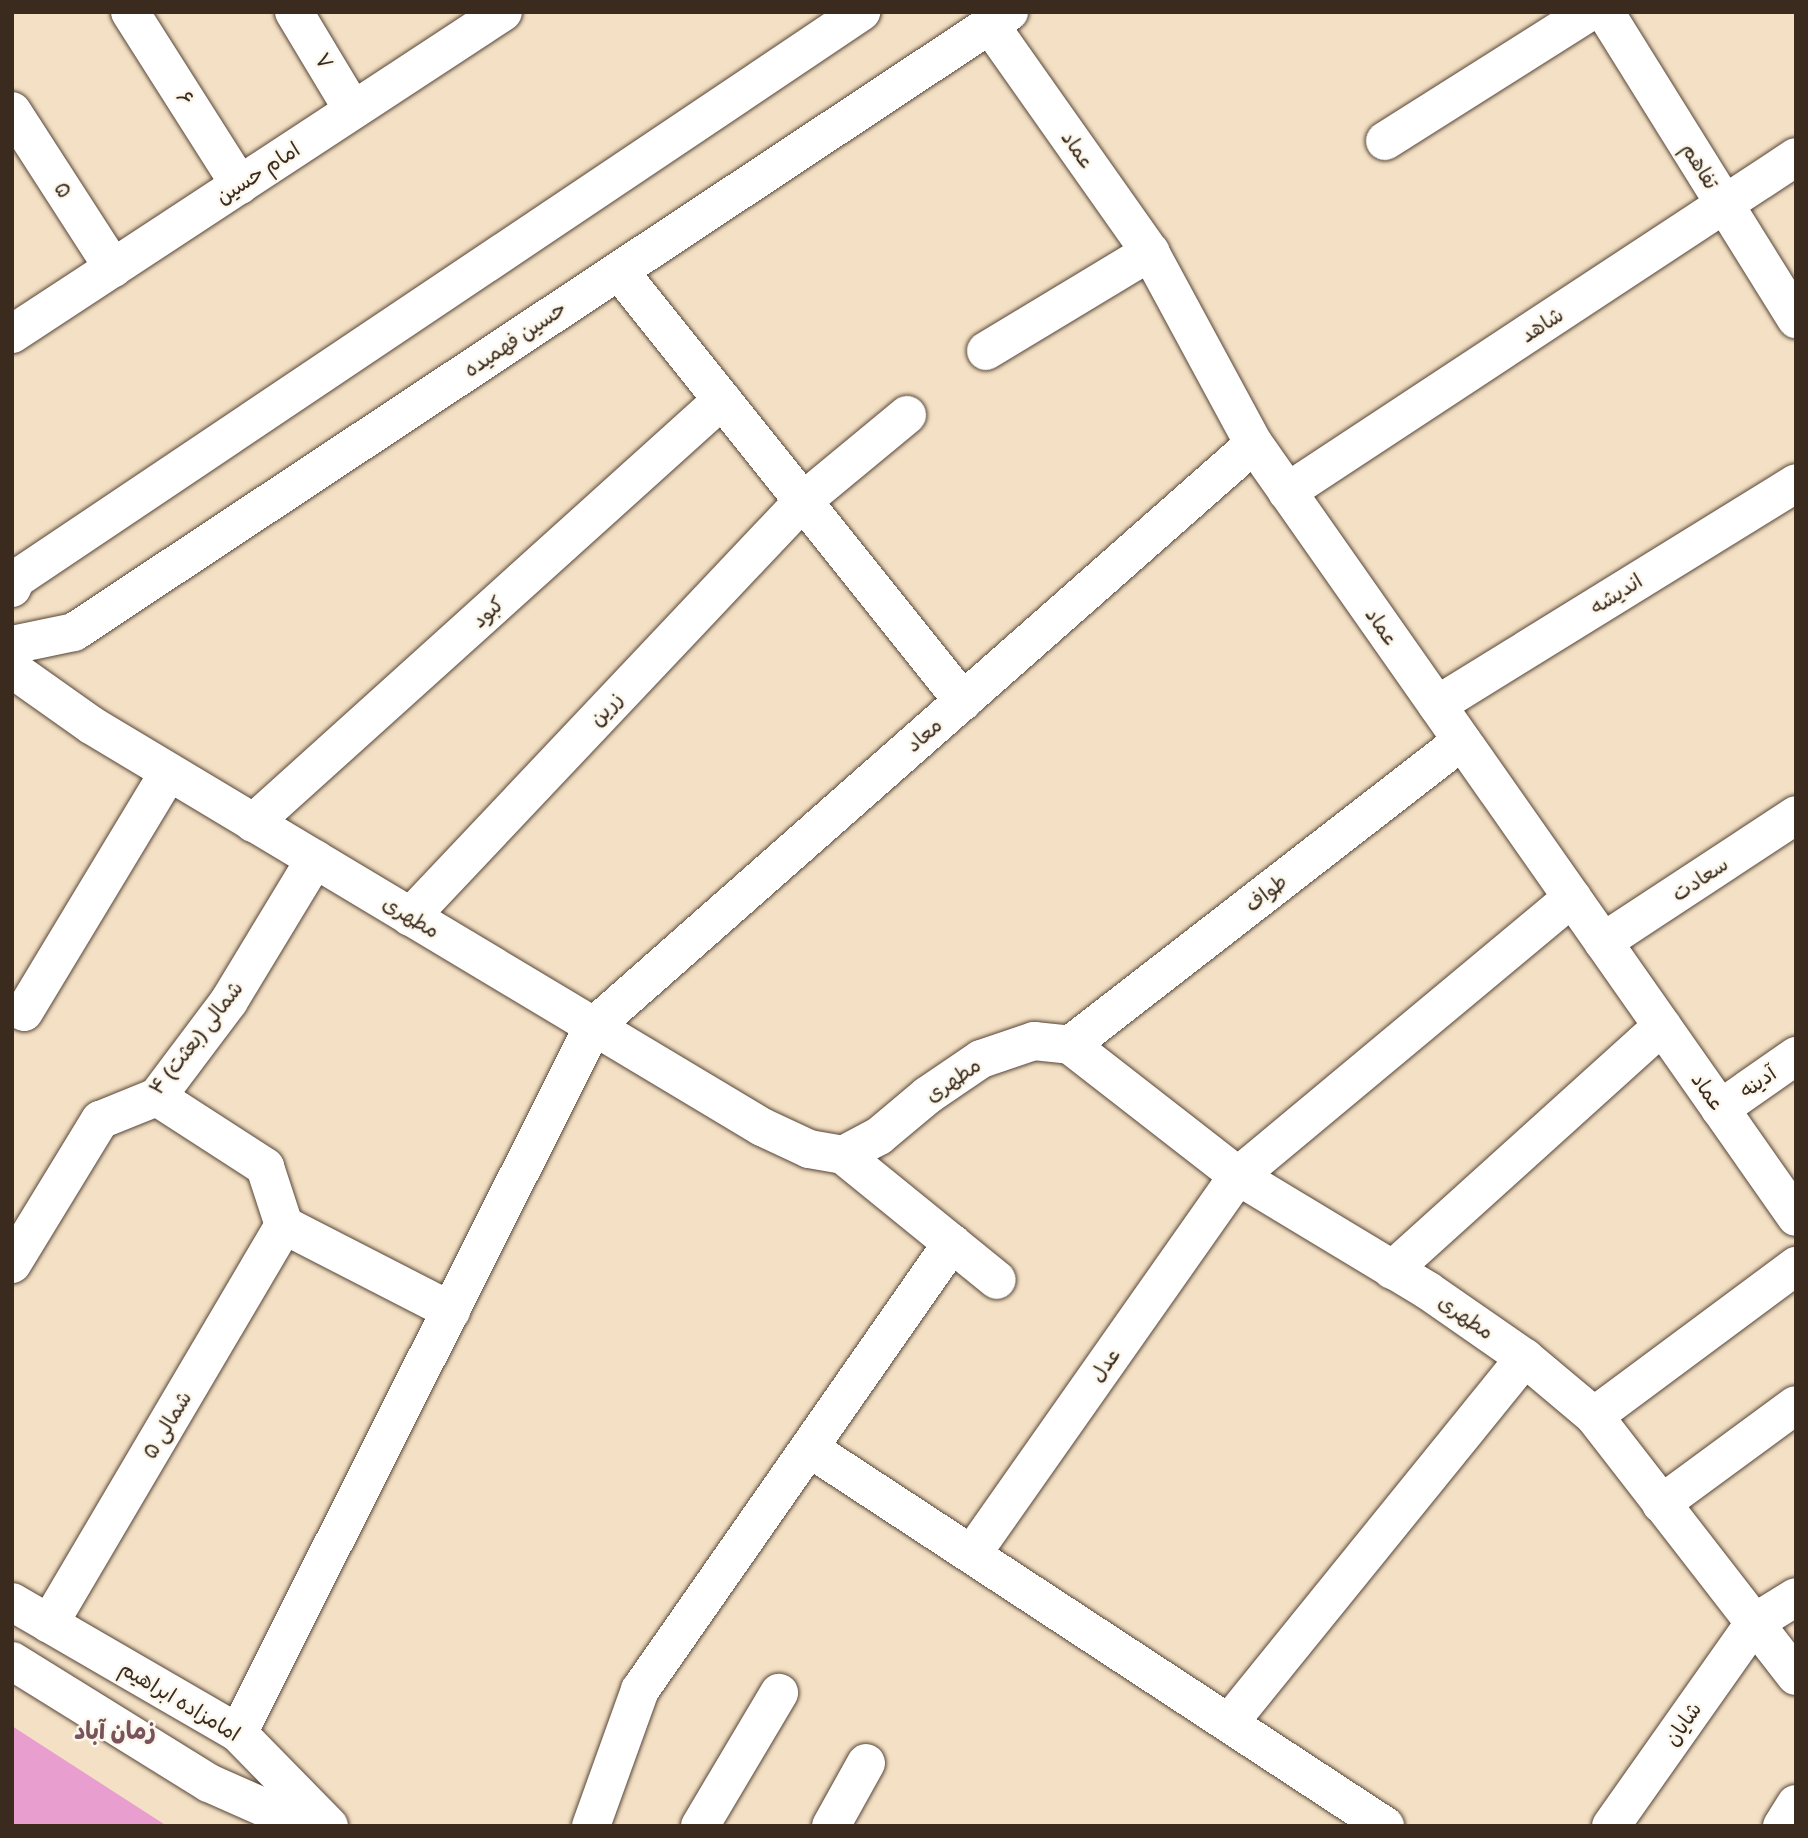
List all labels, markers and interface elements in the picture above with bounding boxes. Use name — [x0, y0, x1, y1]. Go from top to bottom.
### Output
street label: ۷ — [309, 48, 339, 74]
street label: ۶ — [171, 86, 199, 110]
street label: عماد — [1056, 126, 1100, 174]
street label: امام حسین — [211, 137, 305, 209]
street label: تفاهم — [1676, 138, 1724, 194]
street label: ۵ — [48, 177, 78, 203]
street label: حسین فهمیده — [459, 296, 571, 382]
street label: شاهد — [1516, 302, 1568, 348]
street label: اندیشه — [1585, 568, 1647, 620]
street label: کبود — [467, 591, 509, 633]
street label: عماد — [1360, 603, 1404, 651]
street label: زرین — [584, 687, 628, 731]
street label: معاد — [901, 712, 947, 758]
street label: سعادت — [1667, 851, 1733, 907]
street label: طواف — [1240, 869, 1292, 917]
street label: مطهری — [378, 890, 444, 944]
street label: ۴ شمالی (بعثت) — [144, 976, 248, 1100]
street label: مطهری — [920, 1052, 986, 1108]
street label: آدینه — [1735, 1061, 1781, 1103]
street label: عماد — [1686, 1068, 1730, 1116]
street label: مطهری — [1434, 1289, 1498, 1345]
street label: عدل — [1084, 1343, 1126, 1387]
street label: ۵ شمالی — [137, 1386, 197, 1464]
street label: امامزاده ابراهیم — [115, 1655, 245, 1747]
street label: شایان — [1659, 1697, 1707, 1751]
district label: زمان آباد — [74, 1717, 156, 1745]

